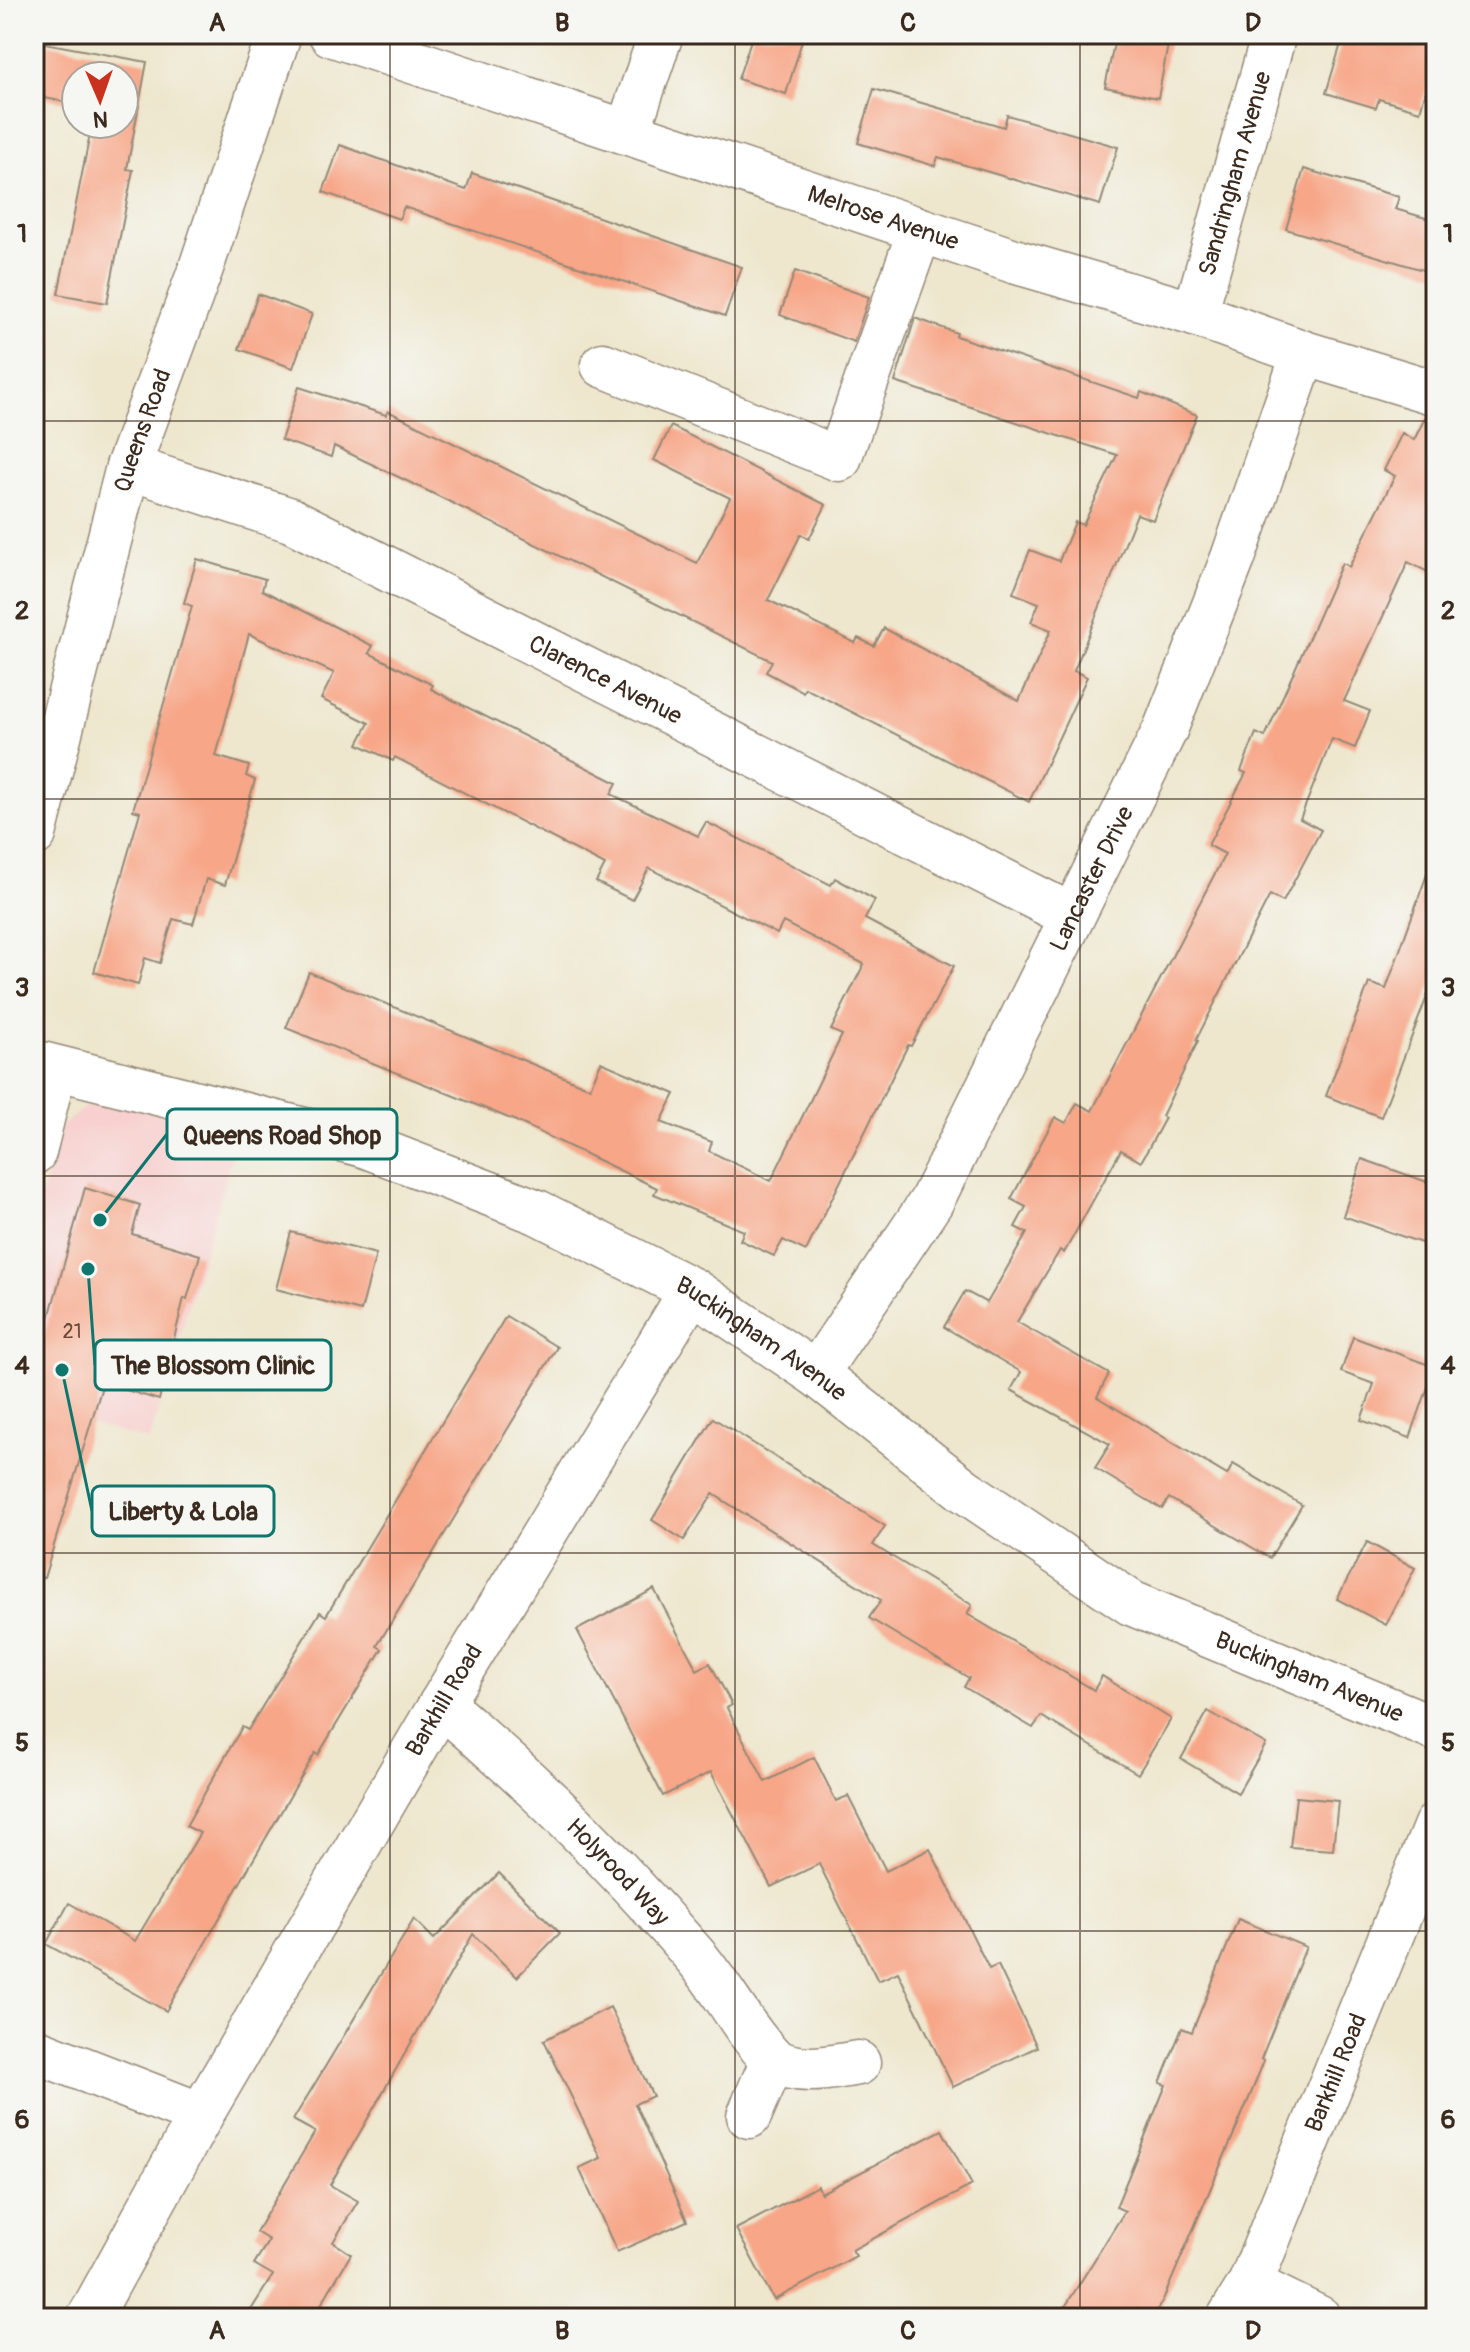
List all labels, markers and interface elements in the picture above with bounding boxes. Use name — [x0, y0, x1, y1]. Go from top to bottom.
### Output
text: A — [209, 7, 226, 39]
text: B — [555, 7, 569, 39]
text: C — [900, 7, 916, 39]
text: D — [1245, 7, 1261, 39]
north arrow — [60, 60, 140, 140]
street label: Sandringham Avenue — [1192, 68, 1277, 279]
text: N — [93, 105, 109, 133]
street label: Melrose Avenue — [804, 179, 963, 256]
text: 1 — [17, 218, 27, 250]
text: 1 — [1443, 218, 1453, 250]
street label: Queens Road — [108, 365, 177, 495]
text: 2 — [15, 595, 29, 627]
text: 2 — [1441, 595, 1455, 627]
street label: Clarence Avenue — [524, 629, 687, 730]
street label: Lancaster Drive — [1043, 801, 1140, 956]
text: 3 — [15, 972, 29, 1004]
text: 3 — [1441, 972, 1455, 1004]
callout: Queens Road Shop — [167, 1109, 397, 1159]
text: Queens Road Shop — [183, 1120, 381, 1152]
street label: Buckingham Avenue — [672, 1270, 853, 1407]
house number: 21 — [63, 1319, 82, 1344]
callout: The Blossom Clinic — [95, 1340, 331, 1390]
text: 4 — [14, 1350, 30, 1382]
text: The Blossom Clinic — [110, 1350, 315, 1382]
text: 4 — [1440, 1350, 1456, 1382]
callout: Liberty & Lola — [92, 1486, 274, 1536]
text: Liberty & Lola — [108, 1496, 258, 1528]
street label: Buckingham Avenue — [1211, 1625, 1408, 1729]
street label: Barkhill Road — [399, 1639, 488, 1761]
text: 5 — [15, 1727, 29, 1759]
text: 5 — [1441, 1727, 1455, 1759]
street label: Holyrood Way — [560, 1812, 676, 1931]
street label: Barkhill Road — [1299, 2009, 1373, 2136]
text: 6 — [14, 2104, 30, 2136]
text: 6 — [1440, 2104, 1456, 2136]
text: A — [209, 2315, 226, 2347]
text: B — [555, 2315, 569, 2347]
text: C — [900, 2315, 916, 2347]
text: D — [1245, 2315, 1261, 2347]

